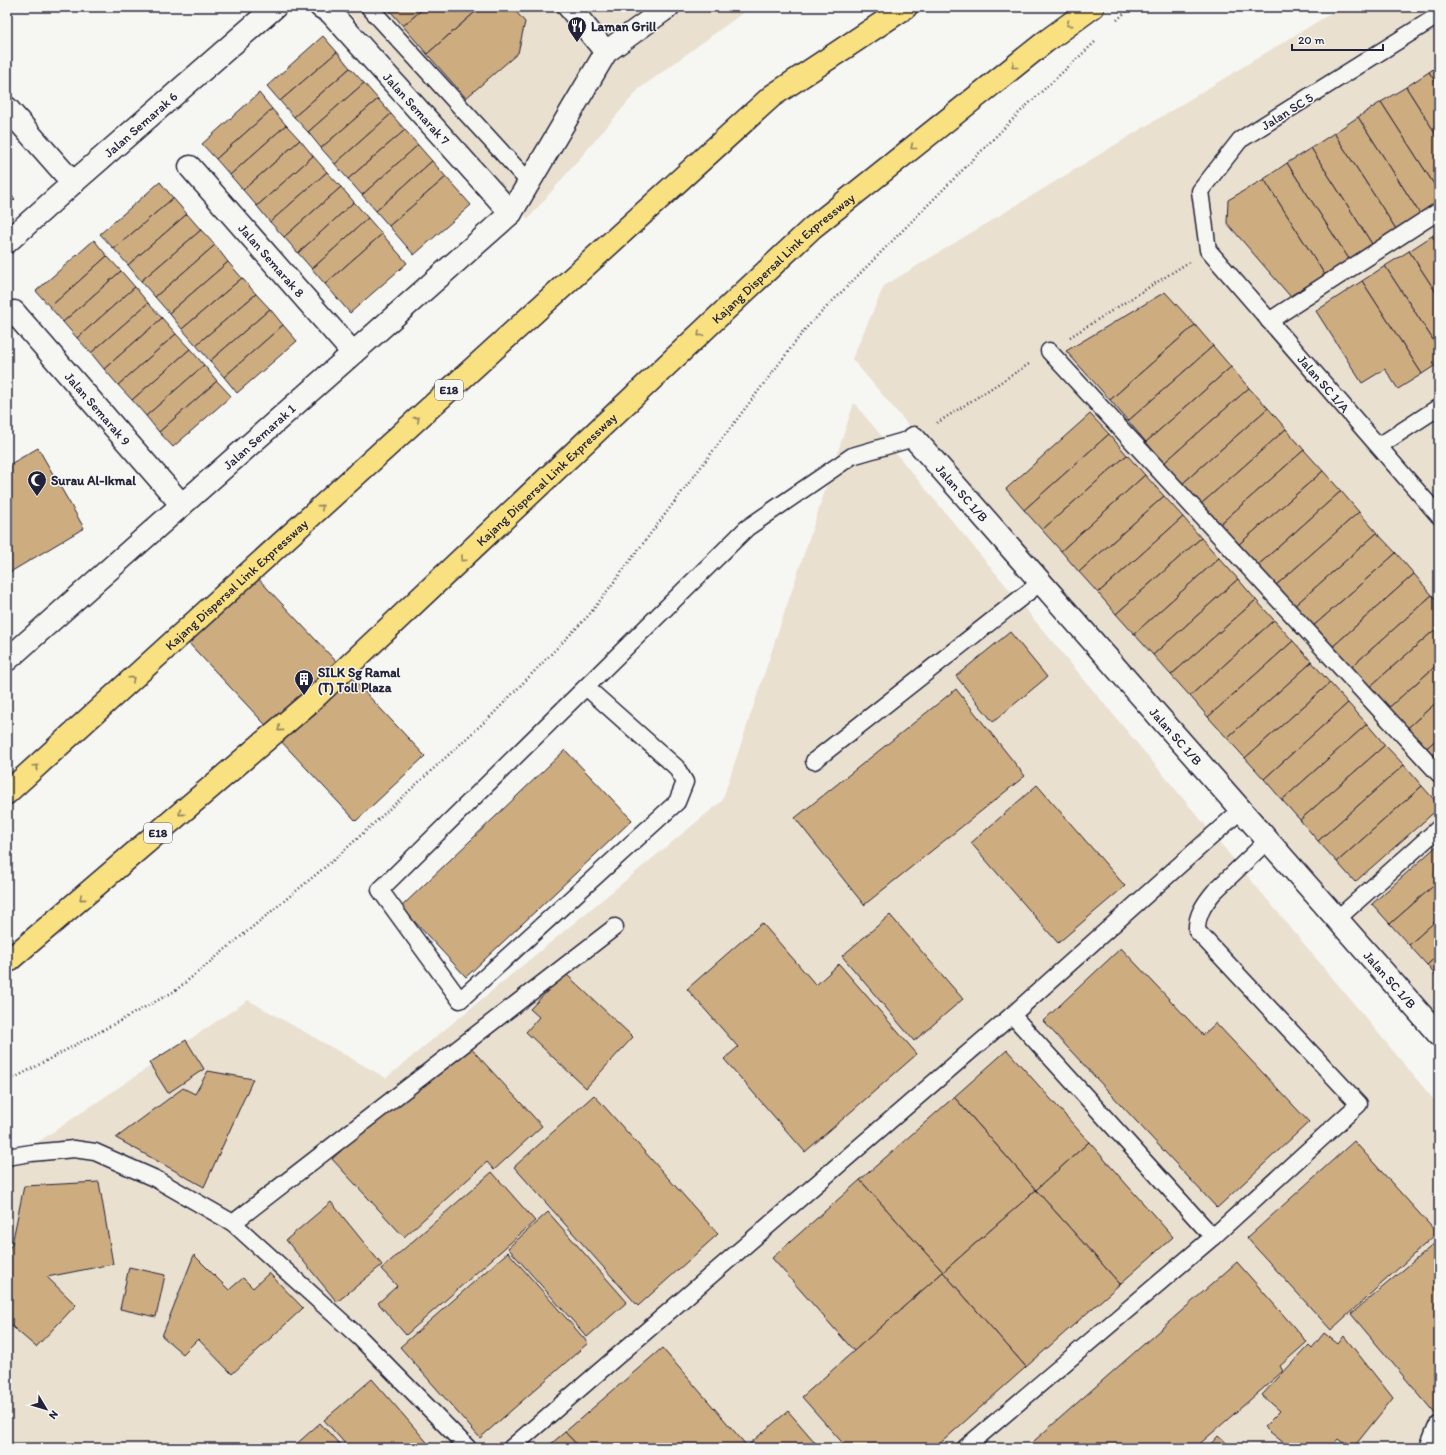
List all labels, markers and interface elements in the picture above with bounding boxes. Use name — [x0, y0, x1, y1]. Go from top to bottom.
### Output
restaurant icon: Laman Grill — [566, 15, 588, 43]
place label: Laman Grill — [591, 19, 657, 34]
one-way arrow — [1066, 19, 1073, 26]
scale bar — [1292, 26, 1383, 52]
text: 20 m — [1298, 33, 1325, 47]
one-way arrow — [1012, 61, 1019, 68]
street label: Jalan Semarak 7 — [380, 70, 453, 148]
street label: Jalan Semarak 6 — [101, 89, 181, 161]
street label: Jalan SC 5 — [1259, 90, 1316, 133]
one-way arrow — [910, 142, 917, 149]
street label: Kajang Dispersal Link Expressway — [709, 190, 858, 327]
street label: Jalan Semarak 8 — [235, 221, 307, 300]
one-way arrow — [697, 329, 704, 336]
street label: Jalan SC 1/A — [1294, 352, 1353, 416]
street label: Jalan Semarak 9 — [62, 369, 134, 449]
road number: E18 — [435, 380, 463, 400]
street label: Jalan Semarak 1 — [220, 401, 299, 473]
street label: Kajang Dispersal Link Expressway — [473, 410, 620, 549]
one-way arrow — [412, 417, 420, 424]
street label: Jalan SC 1/B — [933, 461, 991, 525]
mosque icon: Surau Al-Ikmal — [26, 469, 48, 497]
place label: Surau Al-Ikmal — [51, 473, 136, 488]
one-way arrow — [316, 504, 324, 512]
street label: Kajang Dispersal Link Expressway — [162, 516, 311, 653]
one-way arrow — [460, 554, 468, 561]
place label: SILK Sg Ramal (T) Toll Plaza — [318, 665, 401, 696]
building icon: SILK Sg Ramal (T) Toll Plaza — [293, 668, 315, 696]
one-way arrow — [127, 677, 135, 684]
street label: Jalan SC 1/B — [1147, 705, 1205, 768]
one-way arrow — [277, 724, 284, 731]
one-way arrow — [31, 764, 39, 772]
one-way arrow — [178, 809, 185, 816]
road number: E18 — [144, 823, 172, 843]
one-way arrow — [79, 893, 87, 900]
street label: Jalan SC 1/B — [1361, 948, 1419, 1012]
north arrow — [26, 1389, 66, 1429]
text: N — [46, 1408, 61, 1422]

